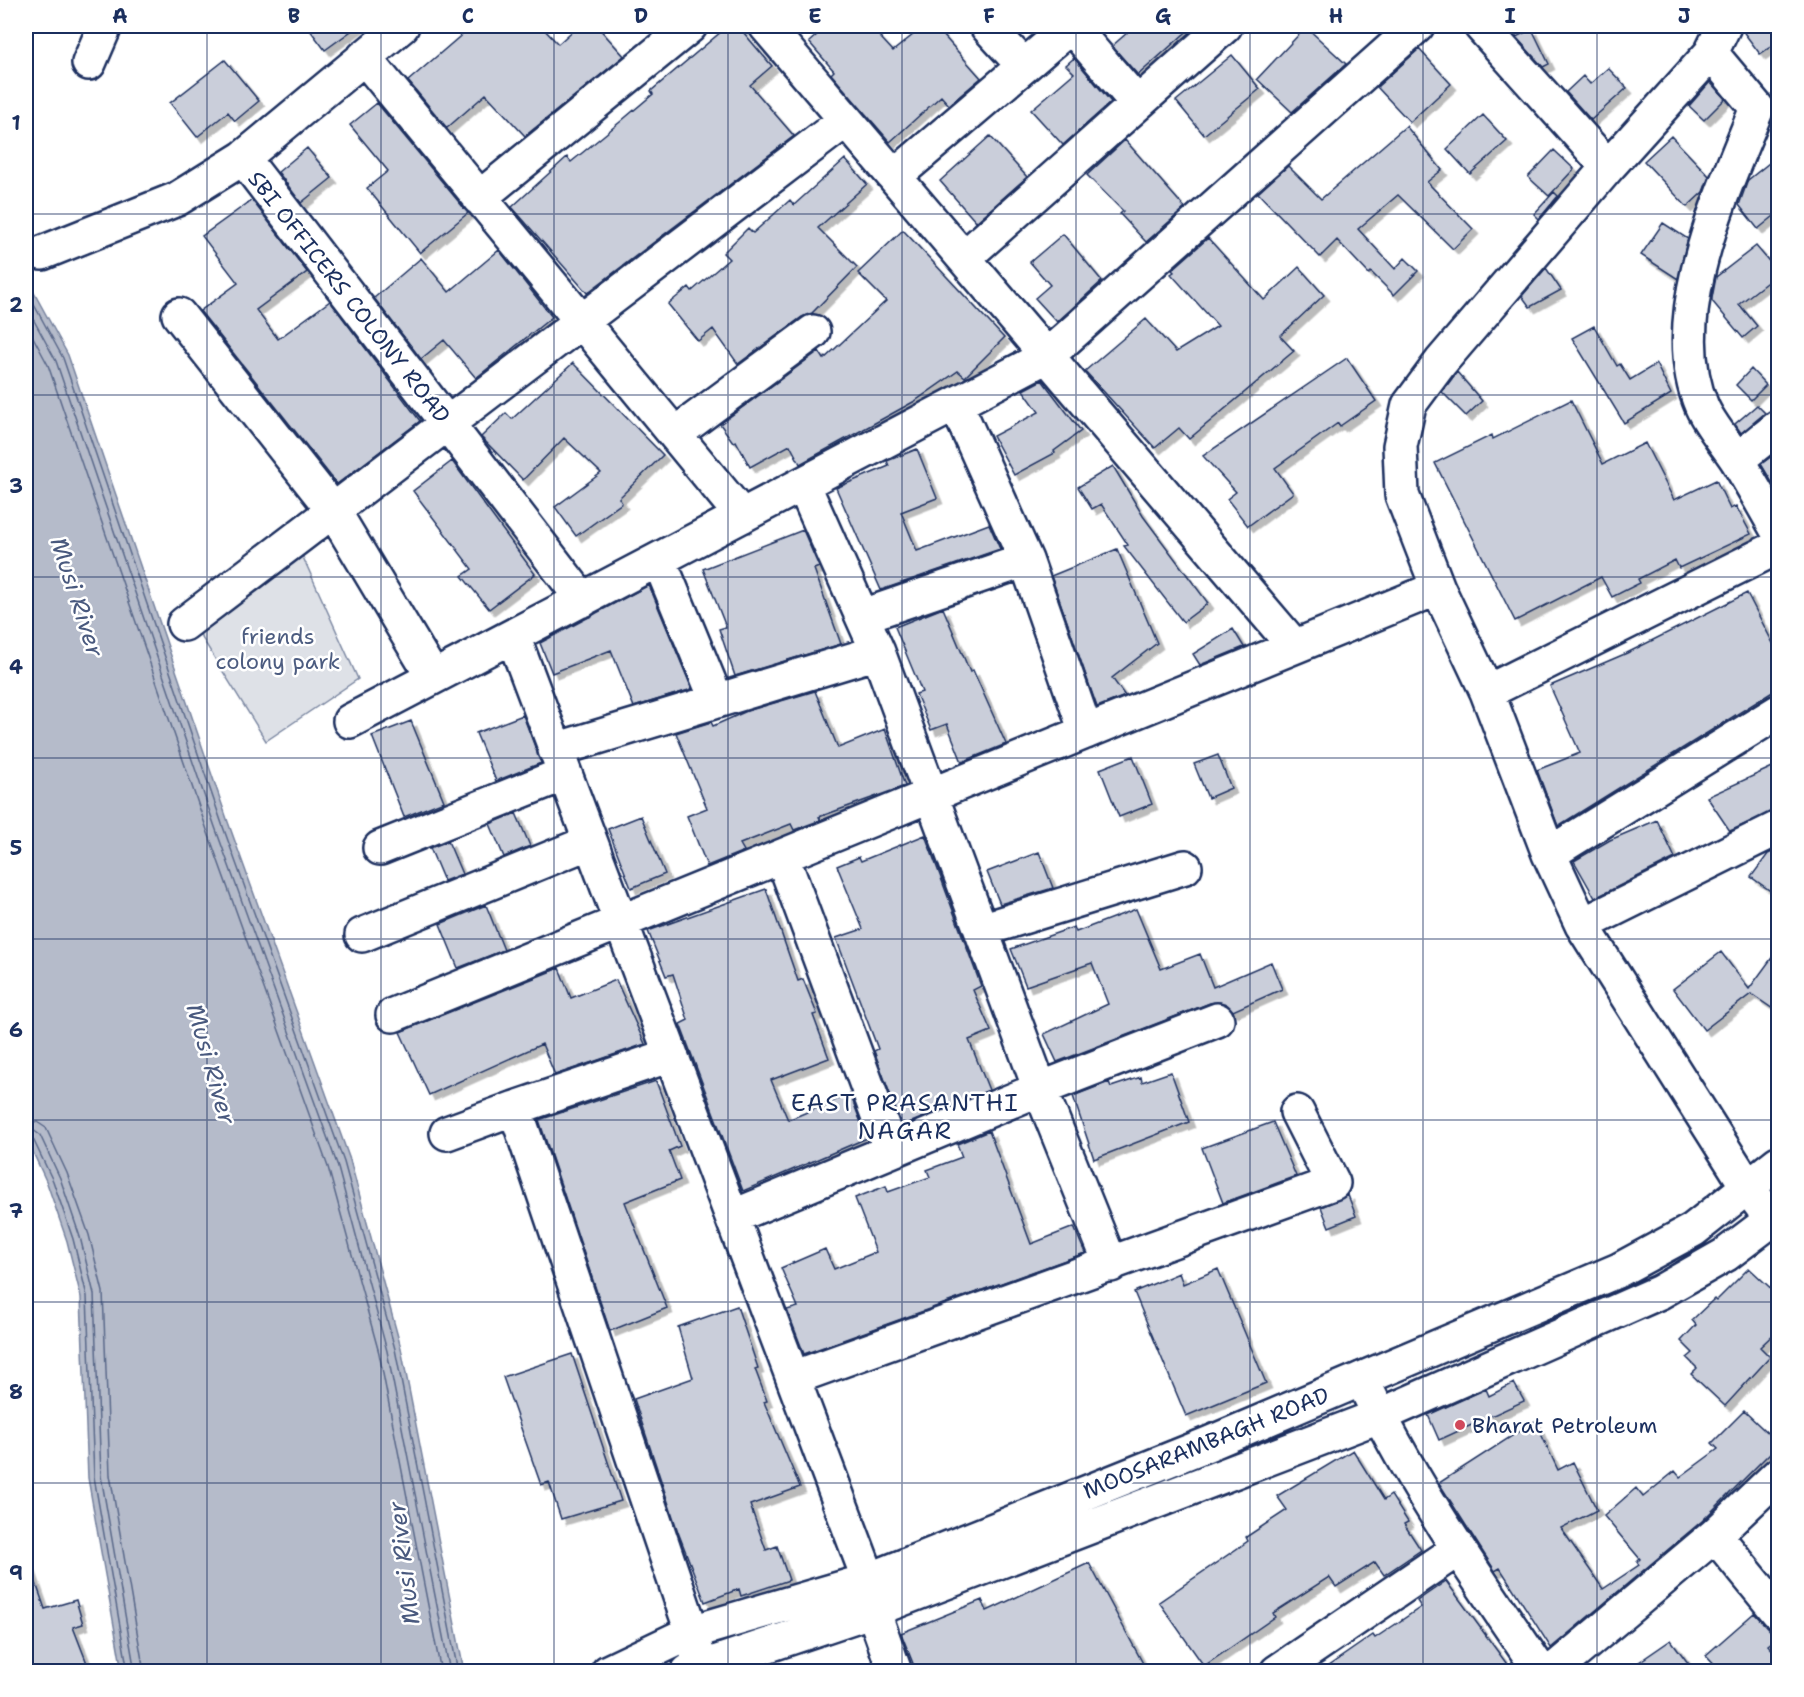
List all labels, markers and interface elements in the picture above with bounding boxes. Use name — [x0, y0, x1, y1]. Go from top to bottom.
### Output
text: A — [112, 3, 128, 29]
text: B — [288, 3, 300, 29]
text: C — [462, 3, 474, 29]
text: D — [634, 3, 648, 29]
text: E — [808, 3, 822, 29]
text: F — [983, 3, 995, 29]
text: G — [1155, 3, 1171, 29]
text: H — [1329, 3, 1343, 29]
text: I — [1504, 3, 1516, 29]
text: J — [1678, 3, 1691, 29]
text: 1 — [11, 110, 21, 136]
street label: SBI OFFICERS COLONY ROAD — [241, 165, 457, 429]
text: 2 — [9, 292, 23, 318]
text: 3 — [9, 473, 23, 499]
water label: Musi River — [43, 533, 112, 662]
park label: friends colony park — [216, 622, 340, 676]
text: 4 — [9, 654, 23, 680]
text: 5 — [10, 835, 22, 861]
water label: Musi River — [179, 1000, 244, 1129]
text: 6 — [9, 1017, 23, 1043]
district label: EAST PRASANTHI NAGAR — [791, 1087, 1019, 1147]
text: 7 — [9, 1198, 23, 1224]
text: 8 — [9, 1379, 23, 1405]
street label: MOOSARAMBAGH ROAD — [1079, 1380, 1333, 1506]
place label: Bharat Petroleum — [1472, 1411, 1657, 1440]
marker: Bharat Petroleum — [1453, 1418, 1467, 1432]
water label: Musi River — [380, 1499, 427, 1627]
text: 9 — [9, 1560, 23, 1586]

